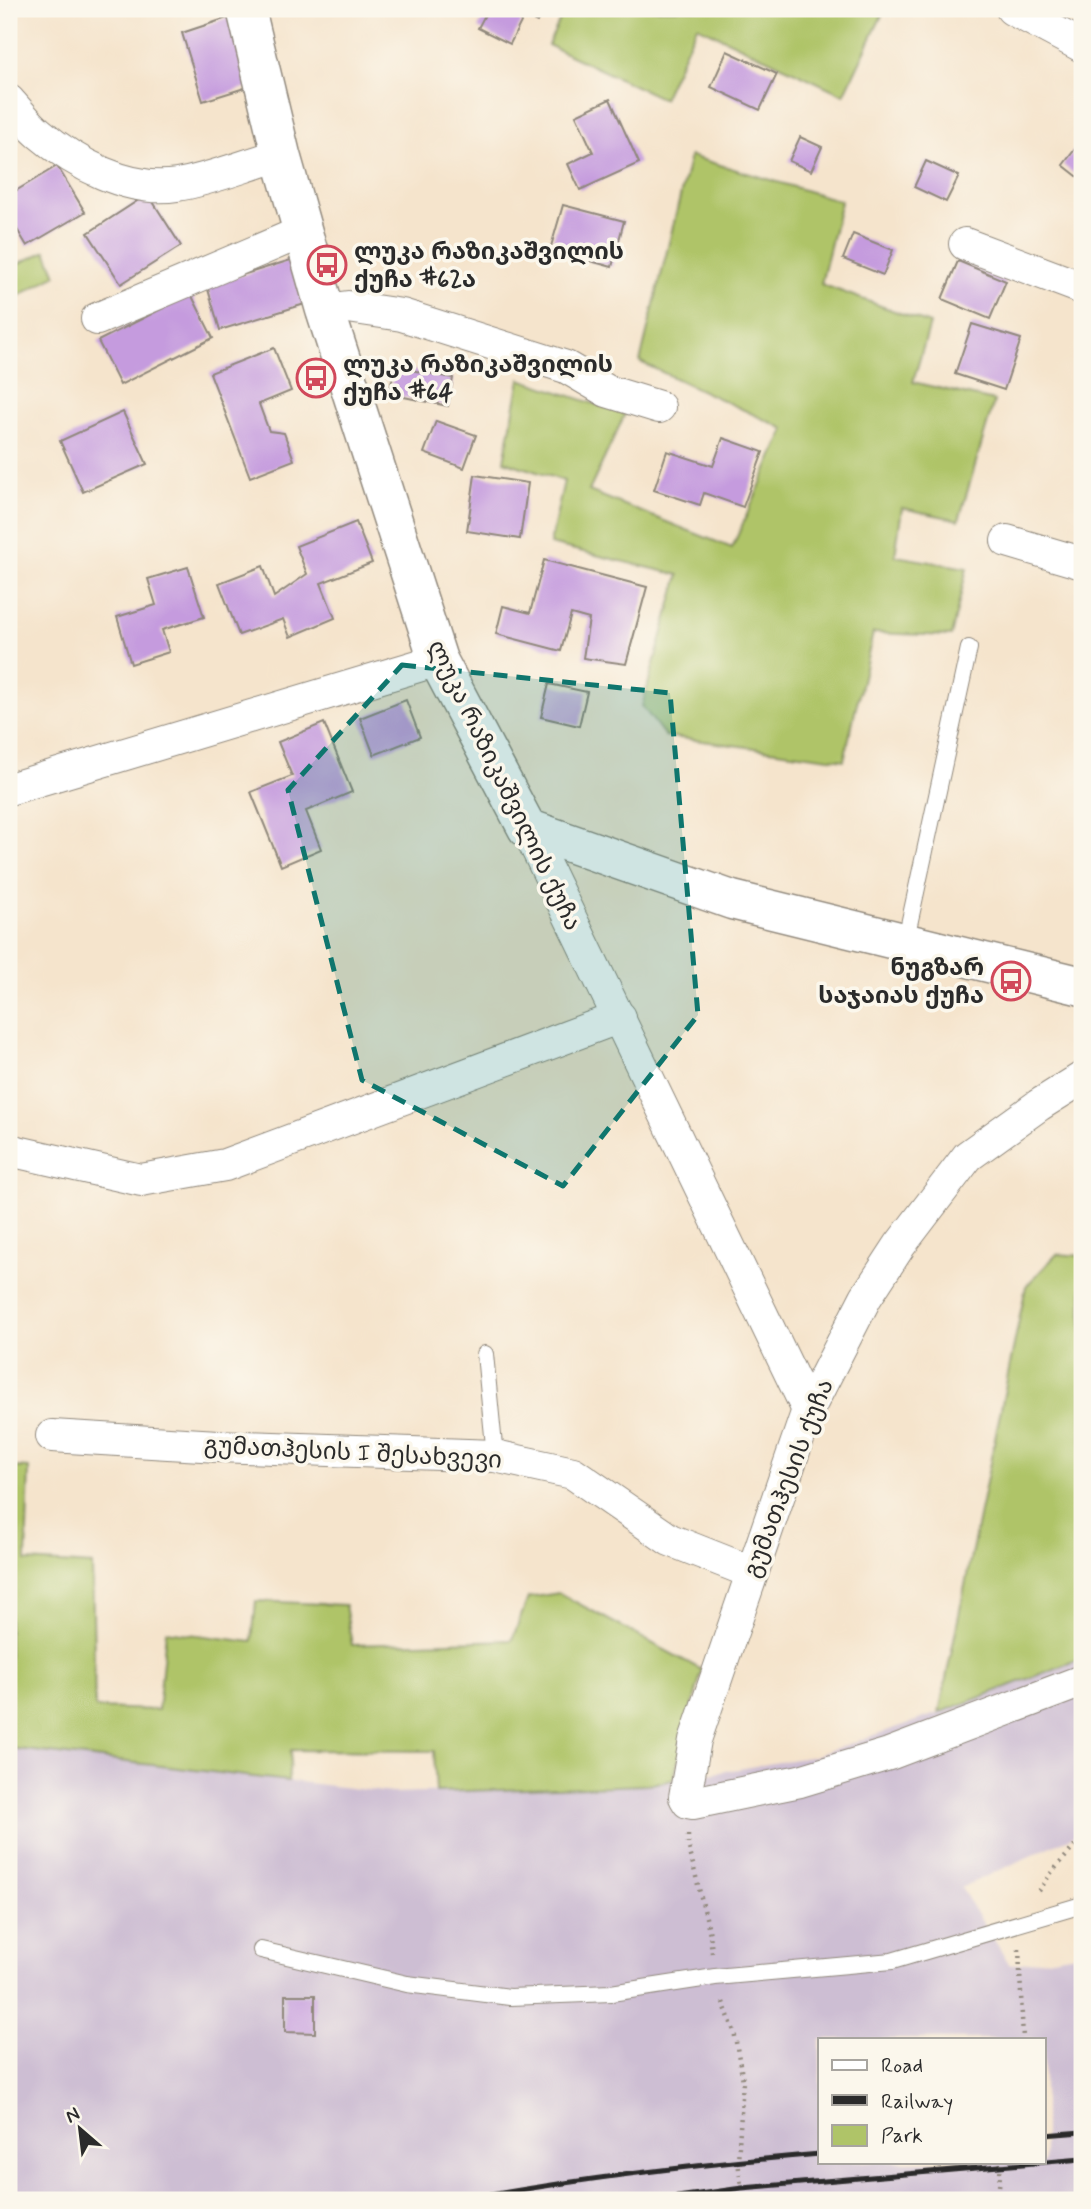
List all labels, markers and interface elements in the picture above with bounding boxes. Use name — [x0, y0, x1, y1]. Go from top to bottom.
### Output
place label: ლუკა რაზიკაშვილის ქუჩა #62ა — [354, 237, 624, 296]
bus stop icon: ლუკა რაზიკაშვილის ქუჩა #62ა — [306, 244, 348, 286]
place label: ლუკა რაზიკაშვილის ქუჩა #64 — [343, 350, 613, 409]
bus stop icon: ლუკა რაზიკაშვილის ქუჩა #64 — [295, 357, 337, 399]
street label: ლუკა რაზიკაშვილის ქუჩა — [420, 635, 588, 936]
place label: ნუგზარ საჯაიას ქუჩა — [818, 953, 984, 1012]
bus stop icon: ნუგზარ საჯაიას ქუჩა — [990, 960, 1032, 1002]
street label: გუმათჰესის ქუჩა — [737, 1375, 841, 1582]
street label: გუმათჰესის I შესახვევი — [203, 1430, 503, 1477]
legend — [818, 2038, 1046, 2164]
text: Road — [881, 2052, 923, 2080]
text: Railway — [881, 2088, 953, 2116]
north arrow — [46, 2094, 116, 2164]
text: N — [61, 2101, 84, 2129]
text: Park — [881, 2122, 923, 2150]

